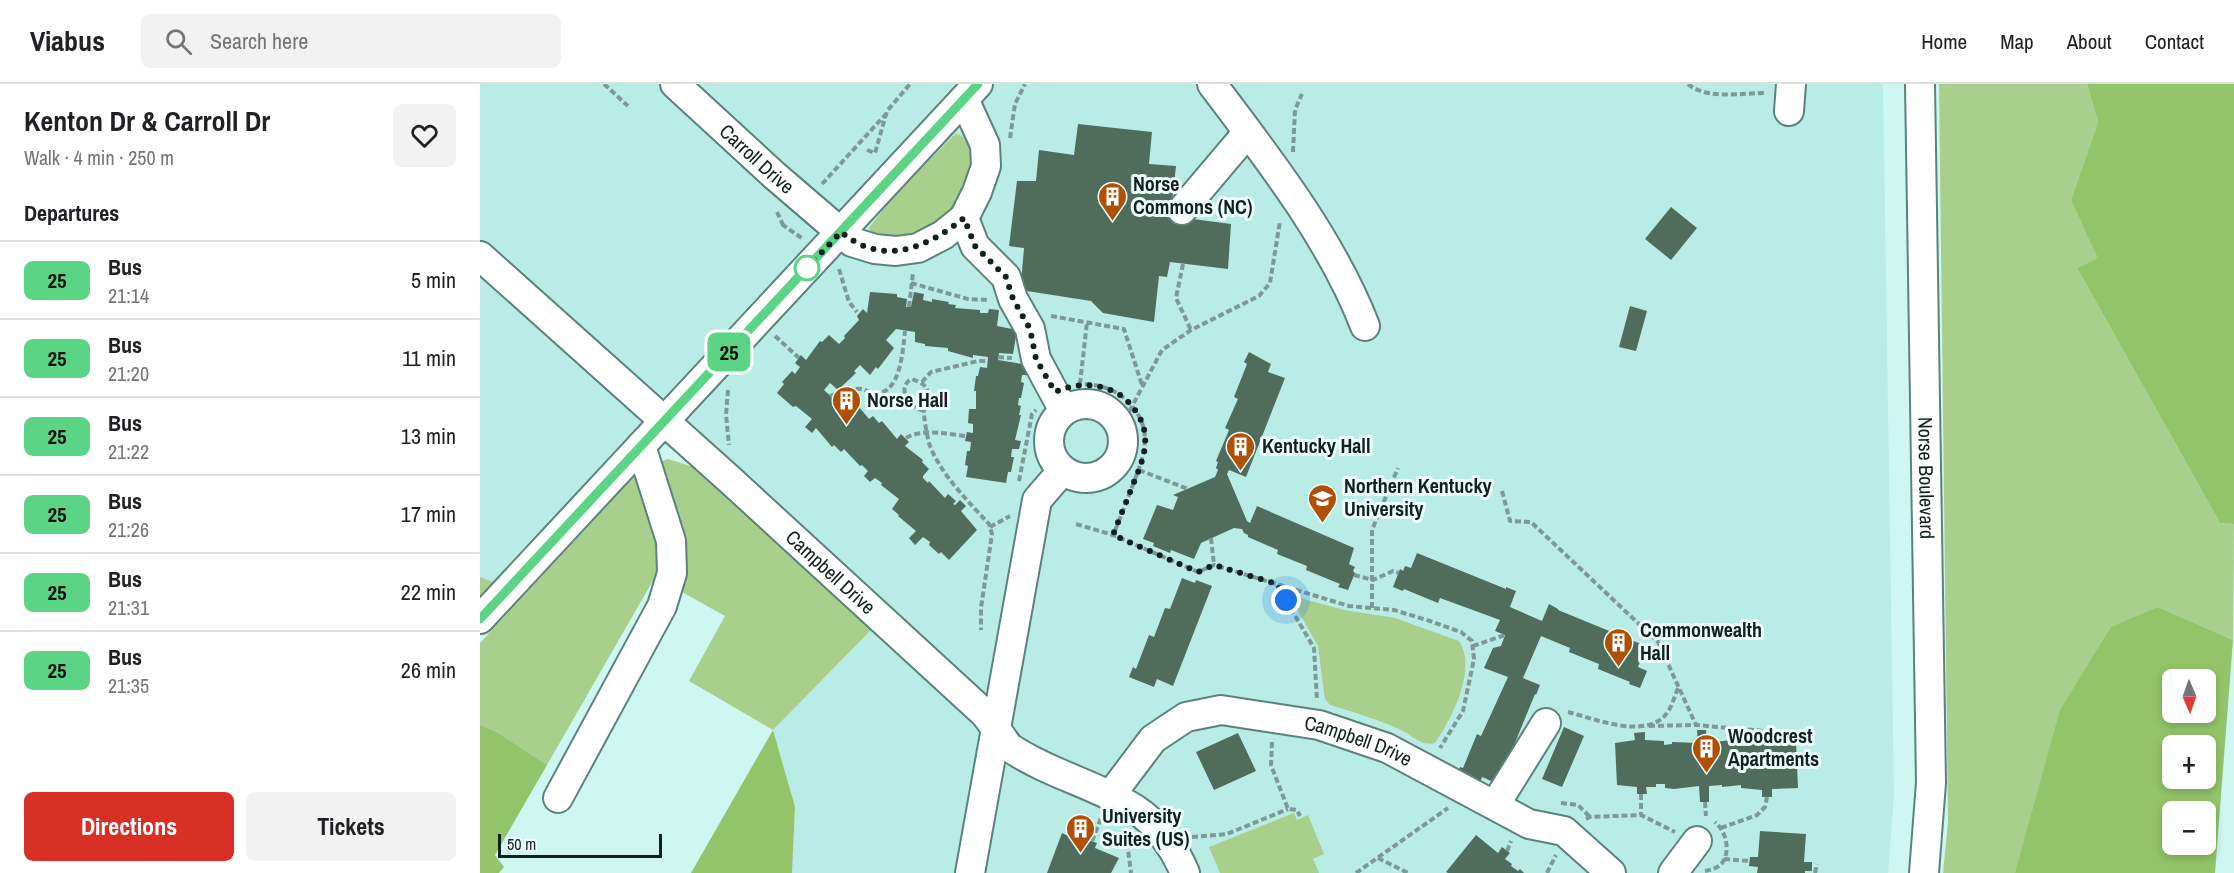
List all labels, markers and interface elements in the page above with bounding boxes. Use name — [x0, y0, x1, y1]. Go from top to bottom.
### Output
search box — [141, 14, 561, 68]
text: Viabus — [30, 22, 105, 60]
icon: search — [162, 25, 195, 58]
text: Search here — [210, 26, 308, 56]
text: Home — [1921, 27, 1967, 56]
text: Map — [2000, 27, 2034, 56]
text: About — [2067, 27, 2112, 56]
text: Contact — [2145, 27, 2204, 56]
text: Kenton Dr & Carroll Dr — [24, 102, 270, 140]
button: heart — [393, 104, 456, 167]
street label: Carroll Drive — [714, 118, 800, 200]
text: Walk · 4 min · 250 m — [24, 144, 174, 171]
place label: Norse Commons (NC) — [1133, 170, 1252, 220]
building icon: Norse Commons (NC) — [1096, 180, 1128, 222]
text: Departures — [24, 198, 119, 228]
text: Bus — [108, 252, 142, 282]
unlabelled marker — [794, 255, 820, 281]
text: 5 min — [411, 265, 456, 295]
text: 25 — [47, 266, 67, 295]
text: 21:14 — [108, 282, 149, 309]
text: Bus — [108, 330, 142, 360]
line badge: 25 — [702, 332, 756, 372]
text: 25 — [719, 338, 739, 367]
text: 11 min — [402, 343, 456, 373]
text: 25 — [47, 344, 67, 373]
text: 21:20 — [108, 360, 149, 387]
building icon: Norse Hall — [830, 384, 862, 426]
place label: Norse Hall — [867, 386, 948, 413]
text: Bus — [108, 408, 142, 438]
street label: Norse Boulevard — [1912, 417, 1941, 539]
text: 13 min — [401, 421, 456, 451]
text: 25 — [47, 422, 67, 451]
building icon: Kentucky Hall — [1225, 430, 1257, 472]
place label: Kentucky Hall — [1262, 432, 1370, 459]
text: 21:22 — [108, 438, 149, 465]
place label: Northern Kentucky University — [1344, 472, 1492, 522]
school or university icon: Northern Kentucky University — [1307, 482, 1339, 524]
text: Bus — [108, 486, 142, 516]
text: 17 min — [401, 499, 456, 529]
text: 25 — [47, 500, 67, 529]
text: 21:26 — [108, 516, 149, 543]
street label: Campbell Drive — [780, 524, 882, 620]
text: Bus — [108, 564, 142, 594]
text: 22 min — [401, 577, 456, 607]
text: 25 — [47, 578, 67, 607]
your location — [1271, 585, 1301, 615]
text: 21:31 — [108, 594, 149, 621]
place label: Commonwealth Hall — [1640, 616, 1762, 666]
building icon: Commonwealth Hall — [1603, 626, 1635, 668]
text: Bus — [108, 642, 142, 672]
text: 26 min — [401, 655, 456, 685]
text: 25 — [47, 656, 67, 685]
north arrow — [2162, 669, 2216, 723]
map controls — [2162, 669, 2216, 855]
text: 21:35 — [108, 672, 149, 699]
street label: Campbell Drive — [1303, 709, 1417, 772]
place label: Woodcrest Apartments — [1728, 722, 1819, 772]
building icon: Woodcrest Apartments — [1691, 732, 1723, 774]
button: + — [2162, 735, 2216, 789]
button: Directions — [24, 792, 234, 861]
button: Tickets — [246, 792, 456, 861]
button: − — [2162, 801, 2216, 855]
place label: University Suites (US) — [1102, 802, 1189, 852]
building icon: University Suites (US) — [1065, 812, 1097, 854]
scale bar — [498, 831, 662, 858]
text: 50 m — [507, 833, 536, 855]

